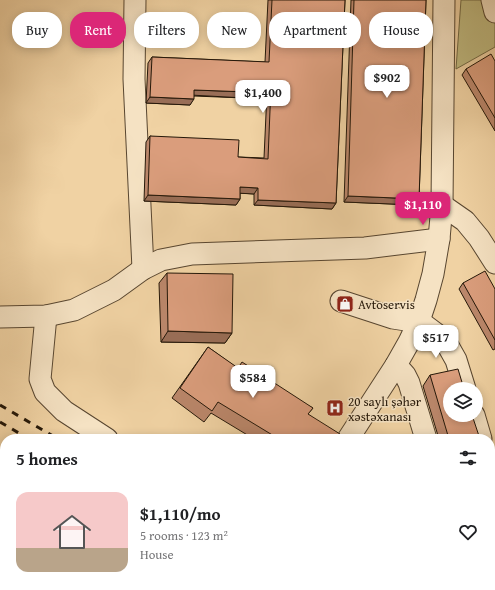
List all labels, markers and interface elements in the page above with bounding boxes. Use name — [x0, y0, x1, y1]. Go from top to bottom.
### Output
chip: Buy — [12, 12, 62, 48]
chip: Rent — [70, 12, 126, 48]
chip: Filters — [134, 12, 199, 48]
chip: New — [207, 12, 261, 48]
chip: Apartment — [269, 12, 361, 48]
chip: House — [369, 12, 433, 48]
pin: $902 — [363, 65, 411, 99]
text: $902 — [374, 68, 400, 87]
pin: $1,400 — [230, 80, 296, 114]
text: $1,400 — [244, 83, 282, 102]
pin: $1,110 — [390, 192, 456, 226]
text: $1,110 — [404, 195, 442, 214]
shop icon: Avtoservis — [335, 294, 355, 314]
place label: Avtoservis — [358, 295, 415, 314]
pin: $517 — [412, 325, 460, 359]
text: $517 — [423, 328, 449, 347]
pin: $584 — [229, 365, 277, 399]
text: $584 — [240, 368, 266, 387]
map controls — [443, 382, 483, 422]
button: layers — [443, 382, 483, 422]
place label: 20 saylı şəhər xəstəxanası — [348, 392, 422, 426]
hospital icon: 20 saylı şəhər xəstəxanası — [325, 398, 345, 418]
text: 5 homes — [16, 446, 78, 471]
icon: filters — [457, 447, 479, 469]
text: $1,110/mo — [140, 501, 221, 526]
icon: home — [48, 508, 96, 556]
icon: heart — [457, 521, 479, 543]
text: 5 rooms · 123 m² — [140, 526, 228, 545]
text: House — [140, 545, 174, 564]

